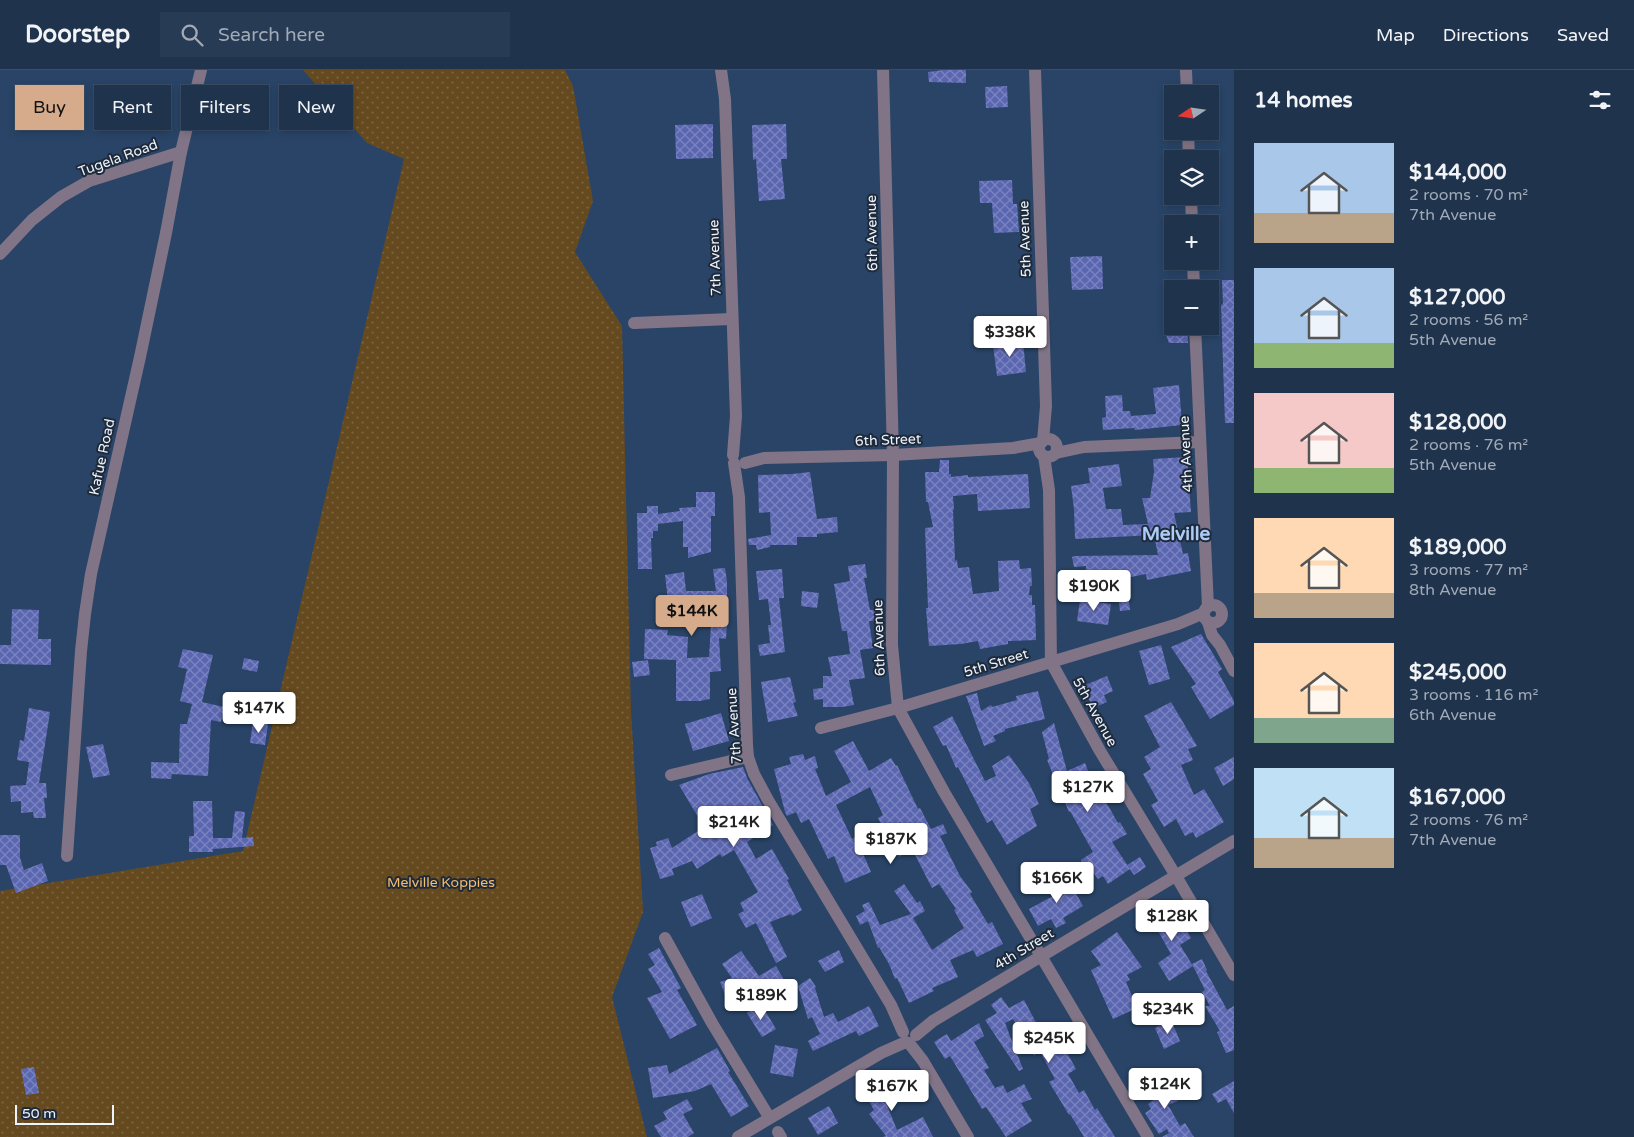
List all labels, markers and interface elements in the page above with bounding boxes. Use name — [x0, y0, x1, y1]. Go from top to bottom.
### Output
search box — [160, 12, 510, 57]
text: Doorstep — [25, 20, 130, 49]
icon: search — [178, 21, 206, 49]
text: Search here — [218, 24, 325, 46]
text: Map — [1376, 24, 1415, 46]
text: Directions — [1443, 24, 1529, 46]
text: Saved — [1557, 24, 1609, 46]
chip: Buy — [15, 85, 84, 130]
chip: Rent — [94, 85, 171, 130]
chip: Filters — [181, 85, 269, 130]
chip: New — [279, 85, 353, 130]
north arrow — [1164, 85, 1219, 140]
map controls — [1164, 85, 1219, 335]
icon: filters — [1586, 86, 1614, 114]
text: 14 homes — [1254, 88, 1353, 113]
street label: Tugela Road — [76, 136, 160, 180]
button: layers — [1164, 150, 1219, 205]
text: $144,000 — [1409, 160, 1507, 185]
icon: home — [1294, 163, 1354, 223]
text: 2 rooms · 70 m² — [1409, 185, 1528, 205]
street label: 6th Avenue — [863, 195, 881, 271]
street label: 5th Avenue — [1015, 200, 1035, 277]
text: 7th Avenue — [1409, 205, 1496, 225]
button: + — [1164, 215, 1219, 270]
street label: 7th Avenue — [705, 219, 725, 296]
button: − — [1164, 280, 1219, 335]
text: $127,000 — [1409, 285, 1505, 310]
icon: home — [1294, 288, 1354, 348]
text: 2 rooms · 56 m² — [1409, 310, 1528, 330]
pin: $338K — [975, 316, 1045, 358]
text: $338K — [985, 322, 1035, 342]
text: 5th Avenue — [1409, 330, 1496, 350]
text: $128,000 — [1409, 410, 1507, 435]
icon: home — [1294, 413, 1354, 473]
street label: 4th Avenue — [1176, 415, 1196, 493]
street label: Kafue Road — [86, 417, 118, 497]
street label: 6th Street — [855, 430, 922, 450]
text: 2 rooms · 76 m² — [1409, 435, 1528, 455]
text: 5th Avenue — [1409, 455, 1496, 475]
district label: Melville — [1142, 523, 1211, 545]
text: $189,000 — [1409, 535, 1507, 560]
icon: home — [1294, 538, 1354, 598]
text: 3 rooms · 77 m² — [1409, 560, 1528, 580]
pin: $190K — [1059, 570, 1129, 612]
text: $190K — [1069, 576, 1119, 596]
text: 8th Avenue — [1409, 580, 1496, 600]
pin: $144K — [657, 594, 727, 637]
street label: 6th Avenue — [869, 599, 889, 676]
text: $144K — [667, 601, 717, 621]
street label: 5th Street — [962, 645, 1031, 681]
text: $245,000 — [1409, 660, 1506, 685]
icon: home — [1294, 663, 1354, 723]
street label: 5th Avenue — [1069, 674, 1121, 750]
text: 3 rooms · 116 m² — [1409, 685, 1538, 705]
street label: 7th Avenue — [723, 687, 745, 765]
pin: $147K — [224, 692, 294, 734]
text: $147K — [234, 698, 284, 718]
text: 6th Avenue — [1409, 705, 1496, 725]
pin: $127K — [1053, 770, 1123, 813]
text: $127K — [1063, 777, 1113, 797]
text: $167,000 — [1409, 785, 1505, 810]
icon: home — [1294, 788, 1354, 848]
pin: $214K — [699, 806, 769, 848]
text: 2 rooms · 76 m² — [1409, 810, 1528, 830]
text: $214K — [709, 812, 759, 832]
pin: $187K — [856, 822, 926, 865]
text: $187K — [866, 829, 916, 849]
text: 7th Avenue — [1409, 830, 1496, 850]
pin: $166K — [1022, 862, 1092, 904]
text: $166K — [1032, 868, 1082, 888]
park label: Melville Koppies — [387, 874, 495, 891]
pin: $128K — [1137, 900, 1207, 942]
text: $128K — [1147, 906, 1197, 926]
street label: 4th Street — [991, 924, 1057, 973]
pin: $189K — [726, 978, 796, 1021]
text: $189K — [736, 985, 786, 1005]
pin: $234K — [1133, 992, 1203, 1035]
text: $234K — [1143, 999, 1193, 1019]
pin: $245K — [1014, 1022, 1084, 1064]
text: $245K — [1024, 1028, 1074, 1048]
pin: $124K — [1130, 1068, 1200, 1110]
pin: $167K — [857, 1070, 927, 1112]
text: $124K — [1140, 1074, 1190, 1094]
text: $167K — [867, 1076, 917, 1096]
scale bar — [15, 1102, 114, 1125]
text: 50 m — [22, 1105, 56, 1122]

